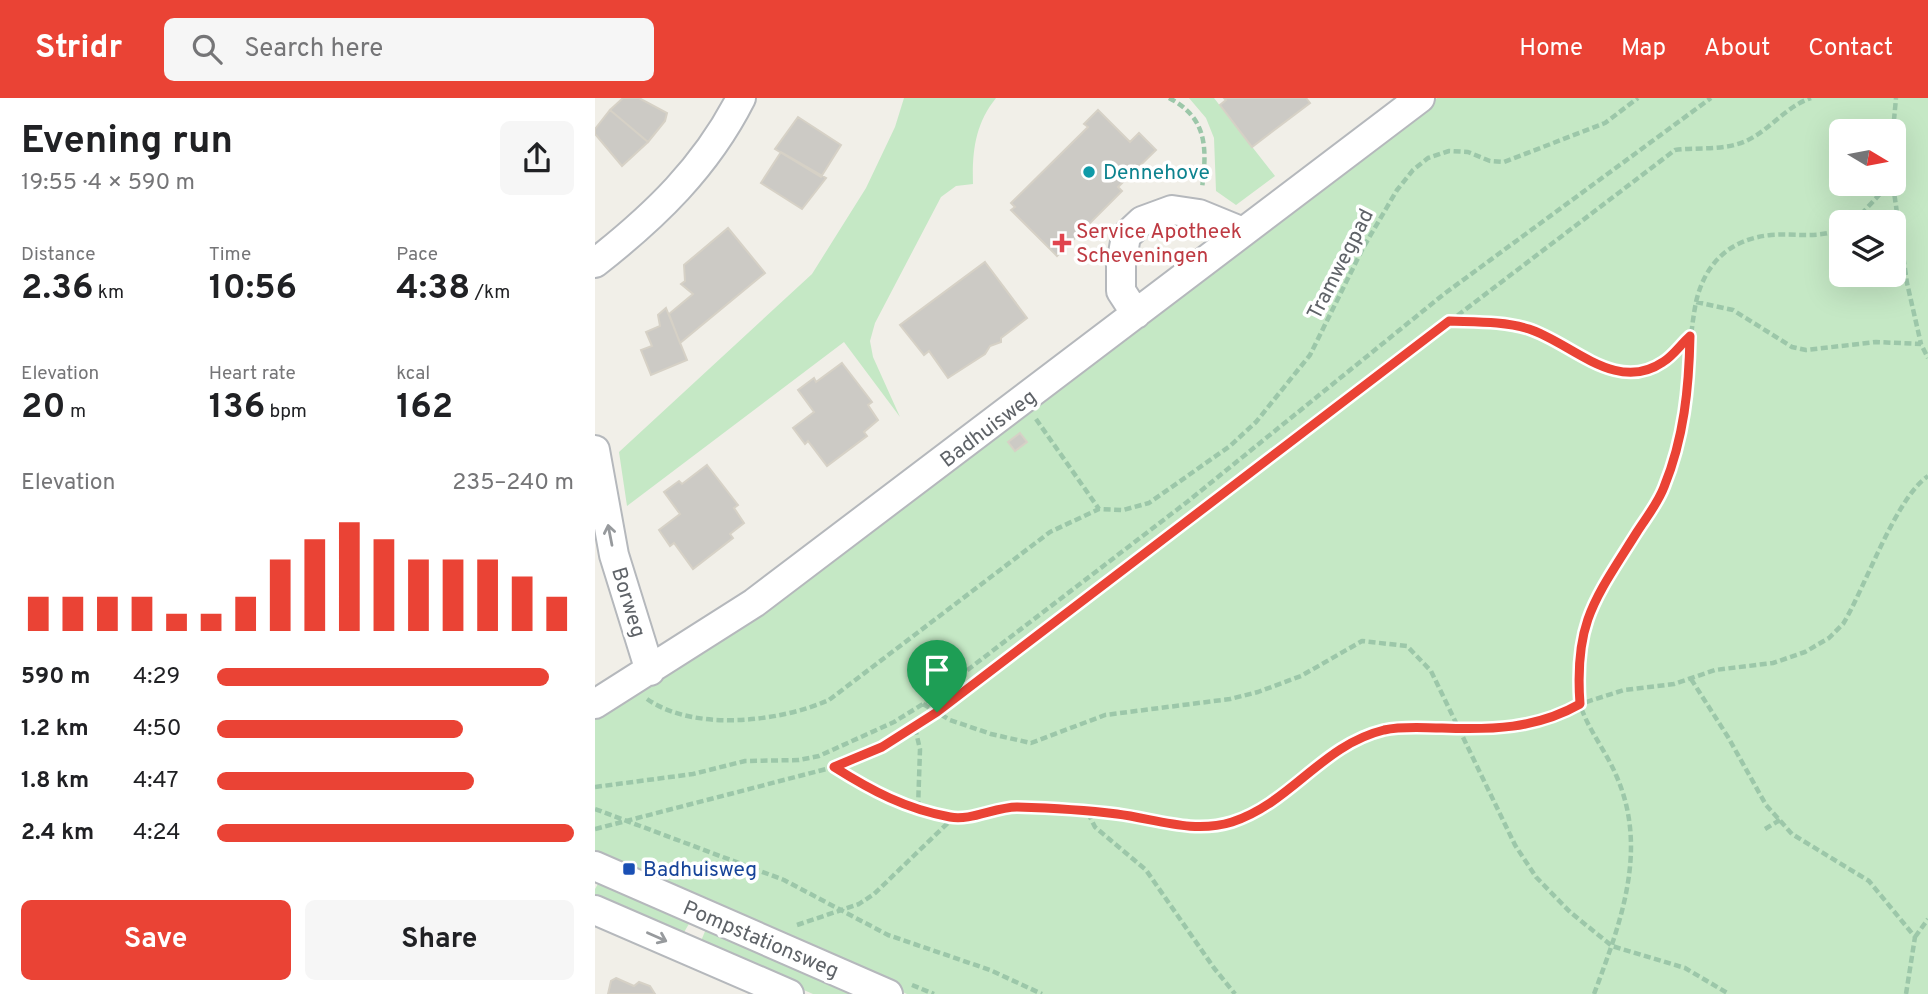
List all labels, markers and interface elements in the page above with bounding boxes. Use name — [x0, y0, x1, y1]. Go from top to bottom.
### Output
search box — [164, 18, 654, 81]
text: Stridr — [35, 28, 122, 70]
icon: search — [188, 30, 226, 68]
text: Search here — [244, 33, 383, 66]
text: Home — [1519, 34, 1583, 64]
text: Map — [1621, 34, 1666, 64]
text: About — [1704, 34, 1770, 64]
text: Contact — [1808, 34, 1893, 64]
text: Evening run — [21, 118, 233, 167]
north arrow — [1829, 119, 1906, 196]
map controls — [1829, 119, 1906, 287]
button: share — [500, 121, 574, 195]
place label: Dennehove — [1103, 160, 1210, 187]
marker: Dennehove — [1081, 164, 1097, 180]
text: 19:55 · 4 × 590 m — [21, 169, 195, 198]
street label: Tramwegpad — [1302, 205, 1381, 325]
button: layers — [1829, 210, 1906, 287]
place label: Service Apotheek Scheveningen — [1076, 219, 1242, 270]
marker: Service Apotheek Scheveningen — [1054, 235, 1070, 251]
text: Distance — [21, 243, 96, 267]
text: Time — [209, 243, 251, 267]
text: Pace — [396, 243, 438, 267]
text: 2.36 — [21, 267, 93, 311]
text: 10:56 — [209, 267, 297, 311]
text: 4:38 — [396, 267, 470, 311]
text: km — [93, 281, 124, 305]
text: /km — [470, 281, 510, 305]
text: Elevation — [21, 362, 99, 386]
text: Heart rate — [209, 362, 296, 386]
text: kcal — [396, 362, 430, 386]
street label: Badhuisweg — [935, 384, 1043, 474]
text: 20 — [21, 386, 65, 430]
text: 136 — [209, 386, 265, 430]
text: 162 — [396, 386, 453, 430]
text: m — [65, 400, 86, 424]
text: bpm — [265, 400, 307, 424]
text: Elevation — [21, 469, 116, 498]
text: 235–240 m — [452, 469, 574, 498]
one-way arrow — [603, 524, 617, 547]
street label: Borweg — [604, 564, 651, 641]
pin — [907, 640, 967, 712]
icon: arrive — [918, 651, 956, 689]
text: 590 m — [21, 663, 90, 692]
text: 4:29 — [133, 663, 180, 692]
text: 1.2 km — [21, 715, 89, 744]
text: 4:50 — [133, 715, 181, 744]
text: 1.8 km — [21, 767, 89, 796]
text: 4:47 — [133, 767, 179, 796]
text: 2.4 km — [21, 819, 94, 848]
text: 4:24 — [133, 819, 181, 848]
place label: Badhuisweg — [643, 857, 757, 884]
marker: Badhuisweg — [621, 861, 637, 877]
street label: Pompstationsweg — [678, 895, 843, 985]
button: Save — [21, 900, 291, 980]
button: Share — [305, 900, 574, 980]
one-way arrow — [646, 931, 668, 944]

